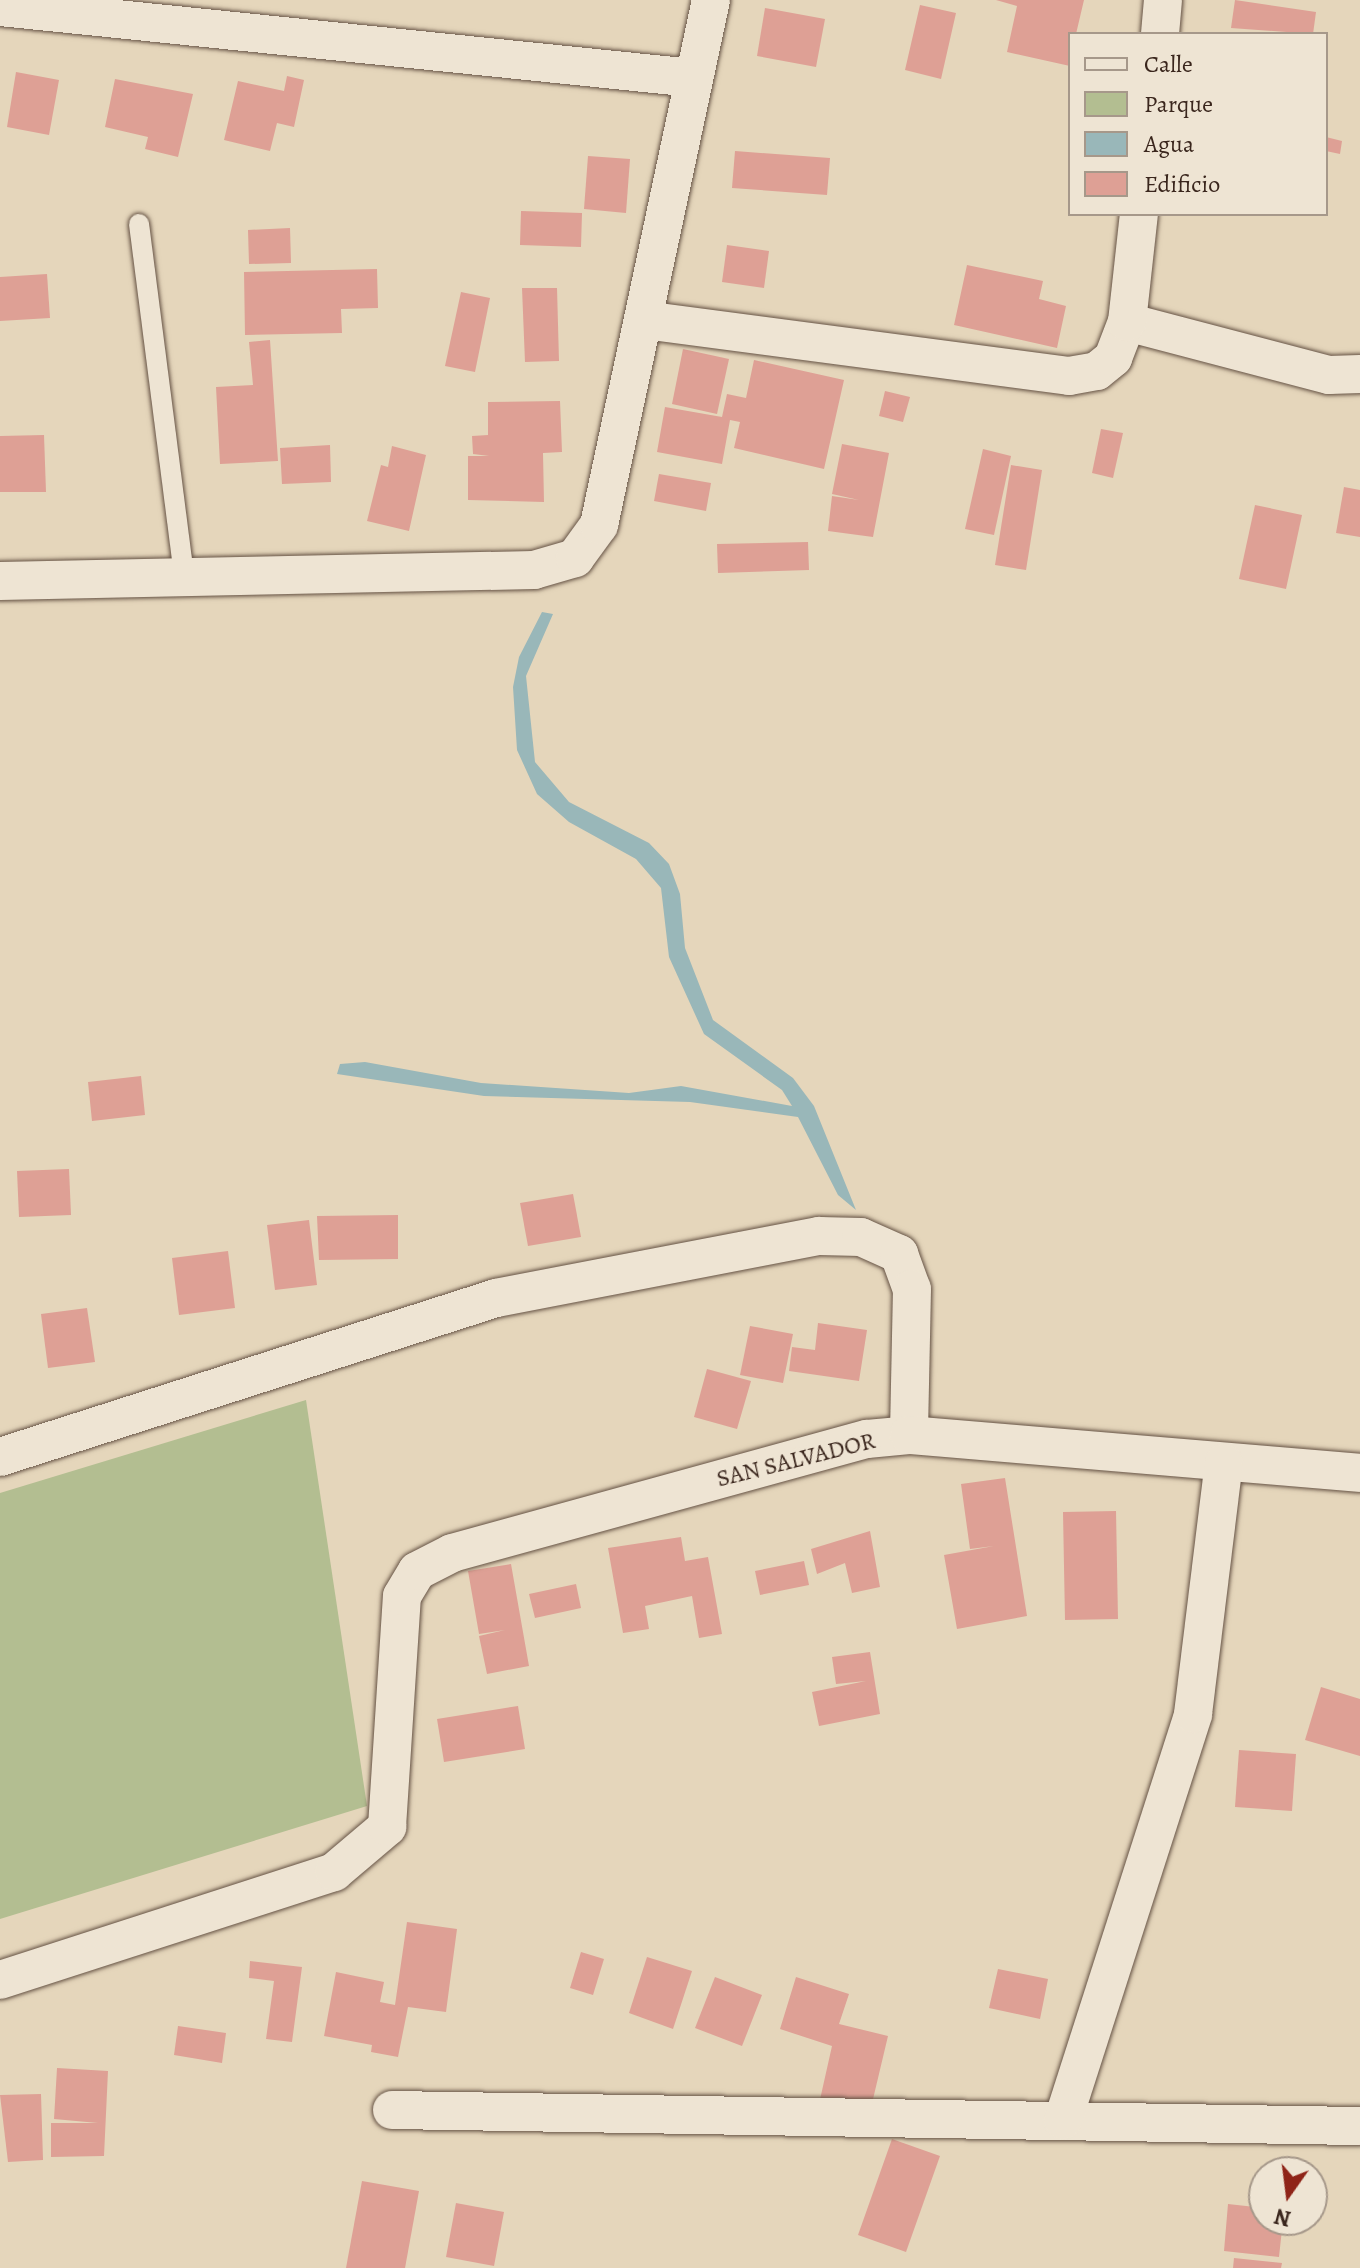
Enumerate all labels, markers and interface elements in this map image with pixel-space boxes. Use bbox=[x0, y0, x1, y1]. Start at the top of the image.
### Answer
legend bbox=[1068, 32, 1328, 216]
text: Calle bbox=[1144, 48, 1193, 80]
text: Parque bbox=[1144, 88, 1213, 120]
text: Agua bbox=[1144, 128, 1194, 160]
text: Edificio bbox=[1144, 168, 1220, 200]
street label: SAN SALVADOR bbox=[714, 1426, 878, 1494]
north arrow bbox=[1248, 2156, 1328, 2236]
text: N bbox=[1271, 2201, 1294, 2234]

